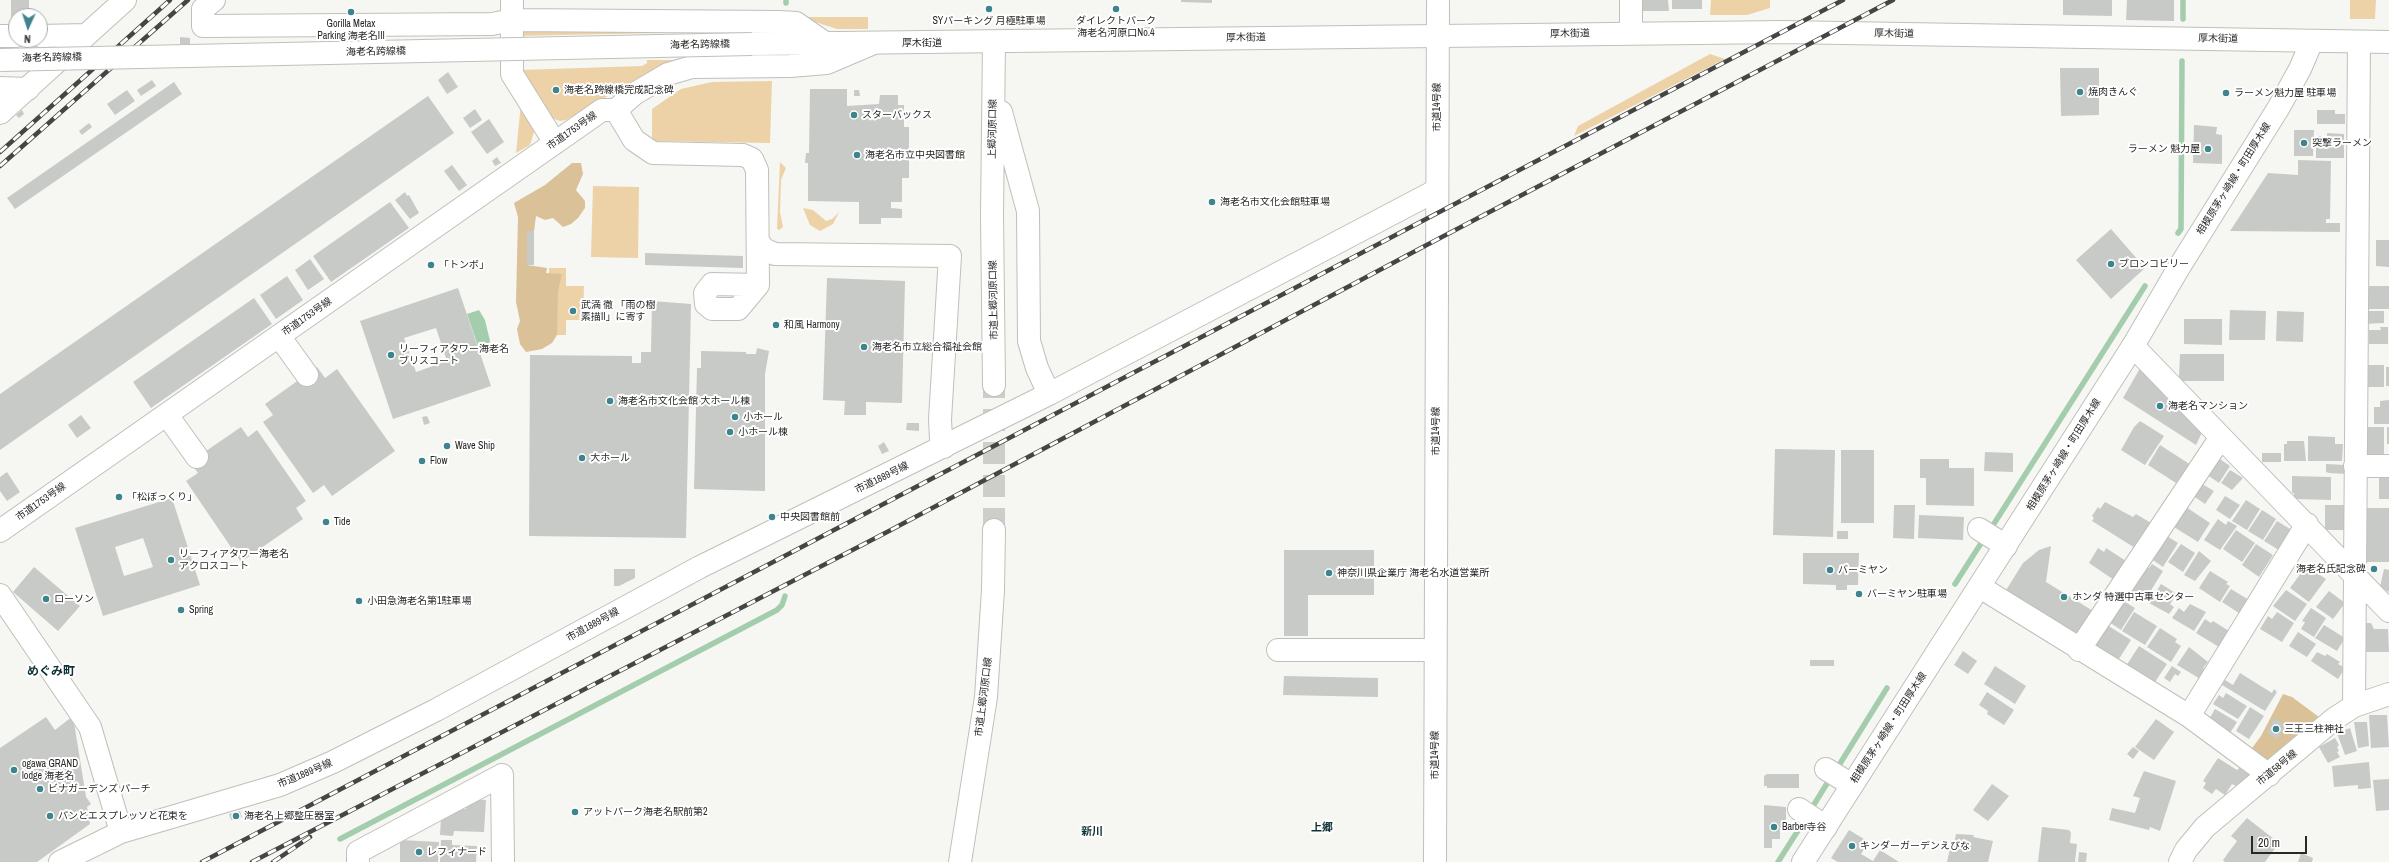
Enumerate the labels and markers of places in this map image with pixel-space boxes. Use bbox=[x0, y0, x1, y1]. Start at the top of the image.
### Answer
marker: SYパーキング 月極駐車場 bbox=[984, 4, 994, 14]
marker: ダイレクトパーク 海老名河原口No.4 bbox=[1111, 4, 1121, 14]
marker: Gorilla Metax Parking 海老名III bbox=[346, 7, 356, 17]
place label: SYパーキング 月極駐車場 bbox=[932, 15, 1046, 27]
place label: ダイレクトパーク 海老名河原口No.4 bbox=[1076, 15, 1156, 38]
place label: Gorilla Metax Parking 海老名III bbox=[317, 18, 385, 42]
place label: 海老名跨線橋完成記念碑 bbox=[564, 84, 674, 96]
marker: 海老名跨線橋完成記念碑 bbox=[551, 85, 561, 95]
place label: 焼肉きんぐ bbox=[2088, 86, 2138, 98]
marker: 焼肉きんぐ bbox=[2075, 87, 2085, 97]
place label: ラーメン魁力屋 駐車場 bbox=[2234, 87, 2336, 99]
marker: ラーメン魁力屋 駐車場 bbox=[2221, 88, 2231, 98]
place label: スターバックス bbox=[862, 109, 932, 121]
marker: スターバックス bbox=[849, 110, 859, 120]
place label: 突撃ラーメン bbox=[2312, 137, 2372, 149]
marker: 突撃ラーメン bbox=[2299, 138, 2309, 148]
place label: ラーメン 魁力屋 bbox=[2128, 143, 2200, 155]
marker: ラーメン 魁力屋 bbox=[2203, 144, 2213, 154]
place label: 海老名市立中央図書館 bbox=[865, 149, 965, 161]
marker: 海老名市立中央図書館 bbox=[852, 150, 862, 160]
place label: 海老名市文化会館駐車場 bbox=[1220, 196, 1330, 208]
marker: 海老名市文化会館駐車場 bbox=[1207, 197, 1217, 207]
place label: ブロンコビリー bbox=[2119, 258, 2189, 270]
place label: 「トンボ」 bbox=[439, 259, 489, 271]
marker: ブロンコビリー bbox=[2106, 259, 2116, 269]
marker: 「トンボ」 bbox=[426, 260, 436, 270]
place label: 武満 徹 「雨の樹 素描II」に寄す bbox=[581, 299, 656, 322]
marker: 武満 徹 「雨の樹 素描II」に寄す bbox=[568, 306, 578, 316]
place label: 和風 Harmony bbox=[784, 319, 840, 331]
marker: 和風 Harmony bbox=[771, 320, 781, 330]
place label: 海老名市立総合福祉会館 bbox=[872, 341, 982, 353]
marker: 海老名市立総合福祉会館 bbox=[859, 342, 869, 352]
place label: リーフィアタワー海老名 ブリスコート bbox=[399, 343, 509, 366]
marker: リーフィアタワー海老名 ブリスコート bbox=[386, 350, 396, 360]
place label: 海老名市文化会館 大ホール棟 bbox=[618, 395, 750, 407]
marker: 海老名市文化会館 大ホール棟 bbox=[605, 396, 615, 406]
place label: 海老名マンション bbox=[2168, 400, 2248, 412]
marker: 海老名マンション bbox=[2155, 401, 2165, 411]
place label: 小ホール bbox=[743, 411, 783, 423]
marker: 小ホール bbox=[730, 412, 740, 422]
place label: 小ホール棟 bbox=[738, 426, 788, 438]
marker: 小ホール棟 bbox=[725, 427, 735, 437]
place label: Wave Ship bbox=[455, 440, 495, 452]
marker: Wave Ship bbox=[442, 441, 452, 451]
place label: 大ホール bbox=[590, 452, 630, 464]
marker: 大ホール bbox=[577, 453, 587, 463]
place label: Flow bbox=[430, 455, 447, 467]
marker: Flow bbox=[417, 456, 427, 466]
place label: 「松ぼっくり」 bbox=[127, 491, 197, 503]
marker: 「松ぼっくり」 bbox=[114, 492, 124, 502]
place label: 中央図書館前 bbox=[780, 511, 840, 523]
marker: 中央図書館前 bbox=[767, 512, 777, 522]
place label: Tide bbox=[334, 516, 350, 528]
marker: Tide bbox=[321, 517, 331, 527]
place label: リーフィアタワー海老名 アクロスコート bbox=[179, 548, 289, 572]
marker: リーフィアタワー海老名 アクロスコート bbox=[166, 555, 176, 565]
place label: 海老名氏記念碑 bbox=[2296, 563, 2366, 575]
place label: バーミヤン bbox=[1838, 564, 1888, 576]
marker: 海老名氏記念碑 bbox=[2369, 564, 2379, 574]
marker: バーミヤン bbox=[1825, 565, 1835, 575]
place label: 神奈川県企業庁 海老名水道営業所 bbox=[1337, 567, 1489, 579]
marker: 神奈川県企業庁 海老名水道営業所 bbox=[1324, 568, 1334, 578]
place label: バーミヤン駐車場 bbox=[1867, 588, 1947, 600]
marker: バーミヤン駐車場 bbox=[1854, 589, 1864, 599]
place label: ホンダ 特選中古車センター bbox=[2072, 591, 2194, 603]
marker: ホンダ 特選中古車センター bbox=[2059, 592, 2069, 602]
place label: ローソン bbox=[54, 593, 94, 605]
marker: ローソン bbox=[41, 594, 51, 604]
place label: 小田急海老名第1駐車場 bbox=[367, 595, 472, 607]
marker: 小田急海老名第1駐車場 bbox=[354, 596, 364, 606]
place label: Spring bbox=[189, 604, 213, 616]
marker: Spring bbox=[176, 605, 186, 615]
place label: 三王三柱神社 bbox=[2284, 723, 2344, 735]
marker: 三王三柱神社 bbox=[2271, 724, 2281, 734]
place label: ogawa GRAND lodge 海老名 bbox=[22, 758, 78, 782]
marker: ogawa GRAND lodge 海老名 bbox=[9, 765, 19, 775]
place label: ビナガーデンズ パーチ bbox=[48, 783, 150, 795]
marker: ビナガーデンズ パーチ bbox=[35, 784, 45, 794]
place label: アットパーク海老名駅前第2 bbox=[583, 806, 708, 818]
marker: アットパーク海老名駅前第2 bbox=[570, 807, 580, 817]
place label: パンとエスプレッソと花束を bbox=[58, 810, 188, 822]
place label: 海老名上郷整圧器室 bbox=[244, 810, 334, 822]
marker: パンとエスプレッソと花束を bbox=[45, 811, 55, 821]
marker: 海老名上郷整圧器室 bbox=[231, 811, 241, 821]
place label: Barber寺谷 bbox=[1782, 821, 1827, 833]
marker: Barber寺谷 bbox=[1769, 822, 1779, 832]
place label: キンダーガーデンえびな bbox=[1860, 840, 1970, 852]
marker: キンダーガーデンえびな bbox=[1847, 841, 1857, 851]
place label: レフィナード bbox=[427, 846, 487, 858]
marker: レフィナード bbox=[414, 847, 424, 857]

